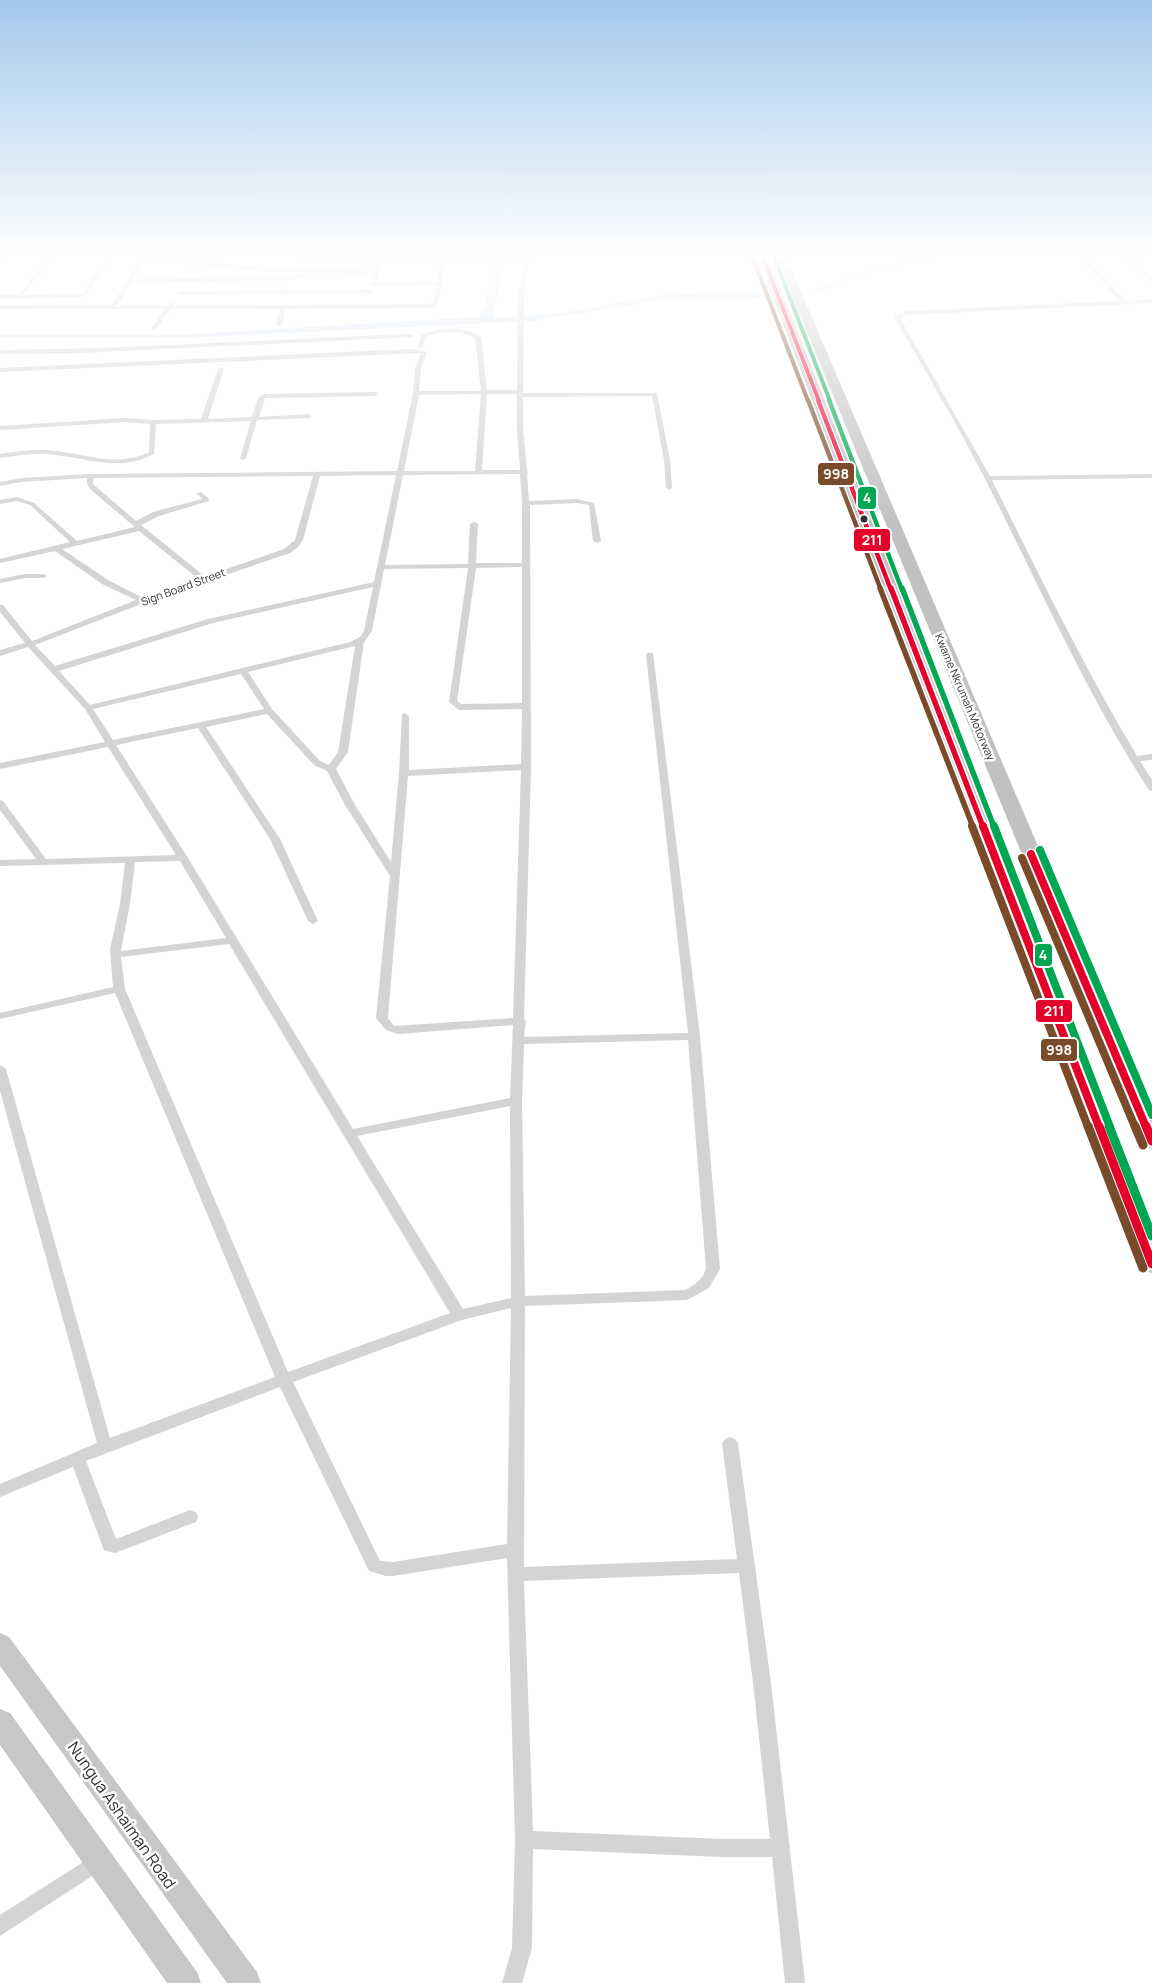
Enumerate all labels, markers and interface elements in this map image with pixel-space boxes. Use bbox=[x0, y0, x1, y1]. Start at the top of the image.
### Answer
line badge: 998 bbox=[817, 462, 855, 486]
text: 998 bbox=[823, 464, 849, 483]
line badge: 4 bbox=[857, 486, 877, 510]
text: 4 bbox=[863, 488, 871, 507]
unlabelled marker bbox=[859, 514, 869, 524]
line badge: 211 bbox=[853, 528, 891, 552]
text: 211 bbox=[862, 530, 882, 549]
street label: Sign Board Street bbox=[139, 564, 227, 609]
street label: Kwame Nkrumah Motorway bbox=[932, 631, 999, 763]
line badge: 4 bbox=[1034, 943, 1053, 967]
text: 4 bbox=[1039, 945, 1047, 964]
line badge: 211 bbox=[1035, 999, 1073, 1023]
text: 211 bbox=[1044, 1001, 1064, 1020]
line badge: 998 bbox=[1040, 1038, 1078, 1062]
text: 998 bbox=[1046, 1040, 1072, 1059]
street label: Nungua Ashaiman Road bbox=[63, 1737, 181, 1893]

